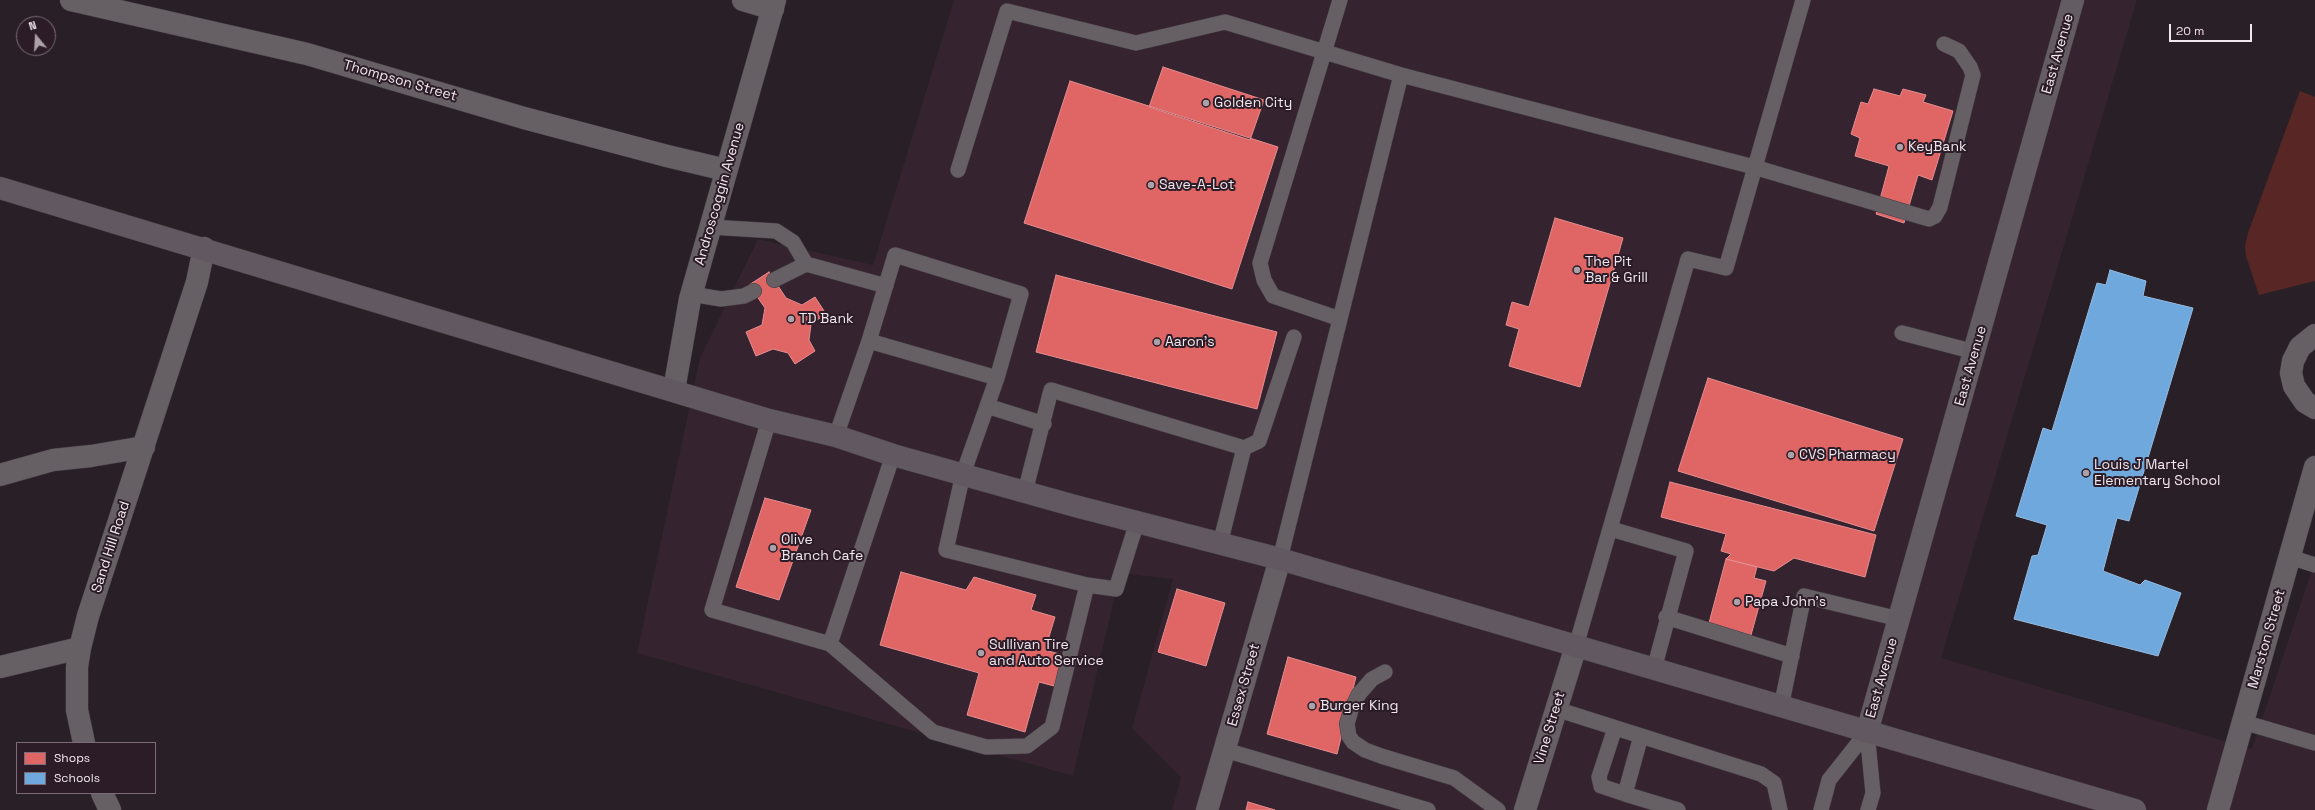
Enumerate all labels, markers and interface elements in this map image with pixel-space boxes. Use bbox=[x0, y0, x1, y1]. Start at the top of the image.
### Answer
street label: East Avenue bbox=[2039, 12, 2077, 96]
north arrow bbox=[16, 16, 56, 56]
scale bar bbox=[2171, 16, 2254, 42]
text: N bbox=[27, 18, 38, 33]
text: 20 m bbox=[2176, 23, 2204, 39]
street label: Thompson Street bbox=[341, 57, 459, 105]
place label: Golden City bbox=[1214, 95, 1292, 111]
marker: Golden City bbox=[1201, 98, 1211, 108]
street label: Androscoggin Avenue bbox=[692, 121, 748, 267]
place label: KeyBank bbox=[1908, 139, 1967, 155]
marker: KeyBank bbox=[1895, 142, 1905, 152]
place label: Save-A-Lot bbox=[1159, 177, 1234, 193]
marker: Save-A-Lot bbox=[1146, 180, 1156, 190]
place label: The Pit Bar & Grill bbox=[1585, 254, 1648, 286]
marker: The Pit Bar & Grill bbox=[1572, 265, 1582, 275]
place label: TD Bank bbox=[799, 311, 854, 327]
marker: TD Bank bbox=[786, 314, 796, 324]
street label: East Avenue bbox=[1952, 324, 1990, 408]
place label: Aaron's bbox=[1165, 334, 1215, 350]
marker: Aaron's bbox=[1152, 337, 1162, 347]
place label: CVS Pharmacy bbox=[1799, 447, 1896, 463]
marker: CVS Pharmacy bbox=[1786, 450, 1796, 460]
place label: Louis J Martel Elementary School bbox=[2094, 457, 2220, 490]
marker: Louis J Martel Elementary School bbox=[2081, 468, 2091, 478]
street label: Sand Hill Road bbox=[88, 499, 134, 595]
place label: Olive Branch Cafe bbox=[781, 532, 863, 564]
marker: Olive Branch Cafe bbox=[768, 543, 778, 553]
street label: Marston Street bbox=[2245, 588, 2289, 690]
place label: Papa John's bbox=[1745, 594, 1826, 610]
marker: Papa John's bbox=[1732, 597, 1742, 607]
street label: East Avenue bbox=[1863, 636, 1901, 720]
place label: Sullivan Tire and Auto Service bbox=[989, 637, 1104, 670]
street label: Essex Street bbox=[1224, 642, 1264, 728]
marker: Sullivan Tire and Auto Service bbox=[976, 648, 986, 658]
street label: Vine Street bbox=[1531, 690, 1569, 766]
place label: Burger King bbox=[1320, 698, 1399, 714]
marker: Burger King bbox=[1307, 701, 1317, 711]
legend bbox=[16, 742, 156, 794]
text: Shops bbox=[54, 750, 90, 766]
text: Schools bbox=[54, 770, 100, 786]

